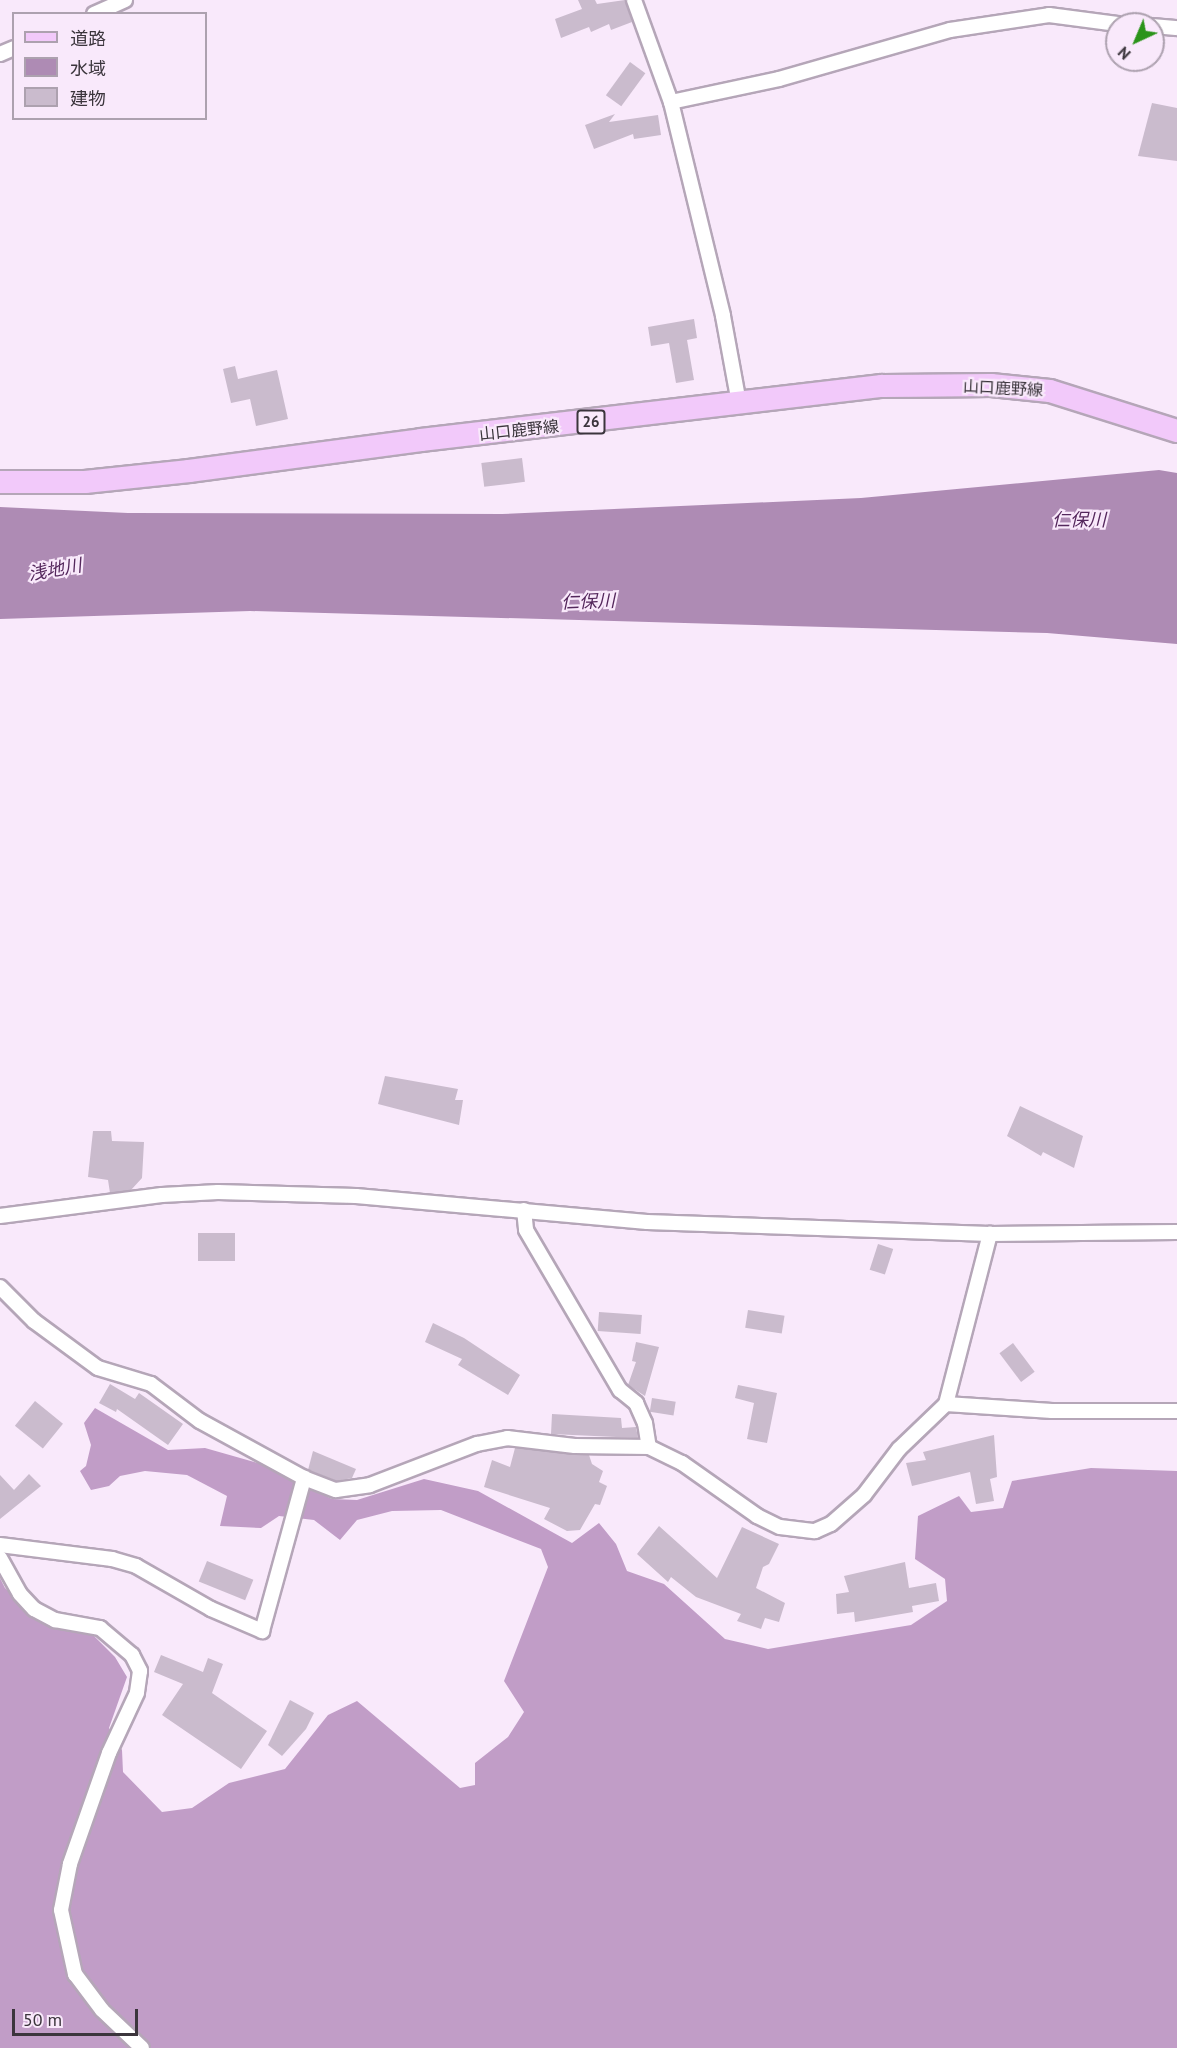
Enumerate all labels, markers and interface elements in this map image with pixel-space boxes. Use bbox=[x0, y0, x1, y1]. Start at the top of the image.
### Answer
legend bbox=[12, 12, 207, 120]
north arrow bbox=[1105, 12, 1165, 72]
text: 道路 bbox=[70, 27, 106, 50]
text: N bbox=[1113, 43, 1135, 64]
text: 水域 bbox=[70, 57, 106, 80]
text: 建物 bbox=[70, 87, 106, 110]
street label: 山口鹿野線 bbox=[963, 376, 1043, 400]
road number: 26 bbox=[576, 410, 606, 434]
street label: 山口鹿野線 bbox=[478, 416, 560, 444]
water label: 仁保川 bbox=[1052, 509, 1106, 531]
water label: 浅地川 bbox=[27, 555, 83, 585]
water label: 仁保川 bbox=[561, 590, 615, 614]
scale bar bbox=[15, 1997, 141, 2035]
text: 50 m bbox=[23, 2008, 62, 2031]

